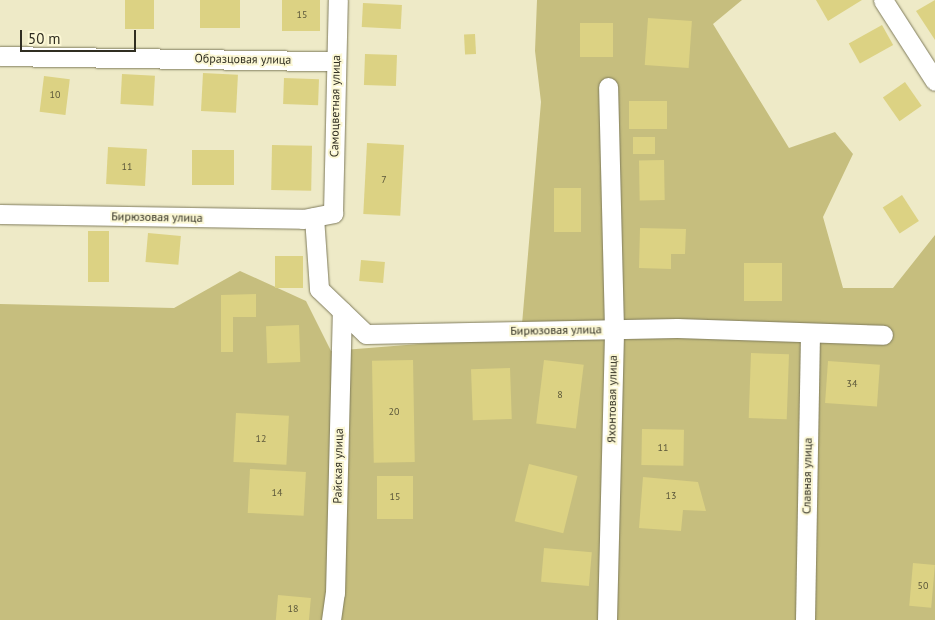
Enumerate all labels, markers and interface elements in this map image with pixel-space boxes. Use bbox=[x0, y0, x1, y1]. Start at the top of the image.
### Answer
house number: 15 bbox=[297, 9, 307, 21]
scale bar bbox=[22, 20, 139, 52]
text: 50 m bbox=[28, 29, 61, 48]
street label: Образцовая улица bbox=[194, 51, 292, 67]
street label: Самоцветная улица bbox=[327, 55, 343, 157]
house number: 10 bbox=[50, 89, 60, 101]
house number: 11 bbox=[122, 161, 132, 173]
house number: 7 bbox=[381, 174, 387, 186]
street label: Бирюзовая улица bbox=[111, 209, 203, 225]
street label: Бирюзовая улица bbox=[510, 322, 602, 338]
street label: Яхонтовая улица bbox=[604, 355, 620, 443]
house number: 34 bbox=[847, 378, 857, 390]
house number: 8 bbox=[557, 389, 563, 401]
house number: 20 bbox=[389, 406, 399, 418]
street label: Райская улица bbox=[330, 428, 346, 504]
house number: 12 bbox=[256, 433, 266, 445]
street label: Славная улица bbox=[799, 438, 815, 514]
house number: 11 bbox=[658, 442, 668, 454]
house number: 14 bbox=[272, 487, 282, 499]
house number: 13 bbox=[666, 490, 676, 502]
house number: 15 bbox=[390, 491, 400, 503]
house number: 50 bbox=[918, 580, 928, 592]
house number: 18 bbox=[288, 603, 298, 615]

